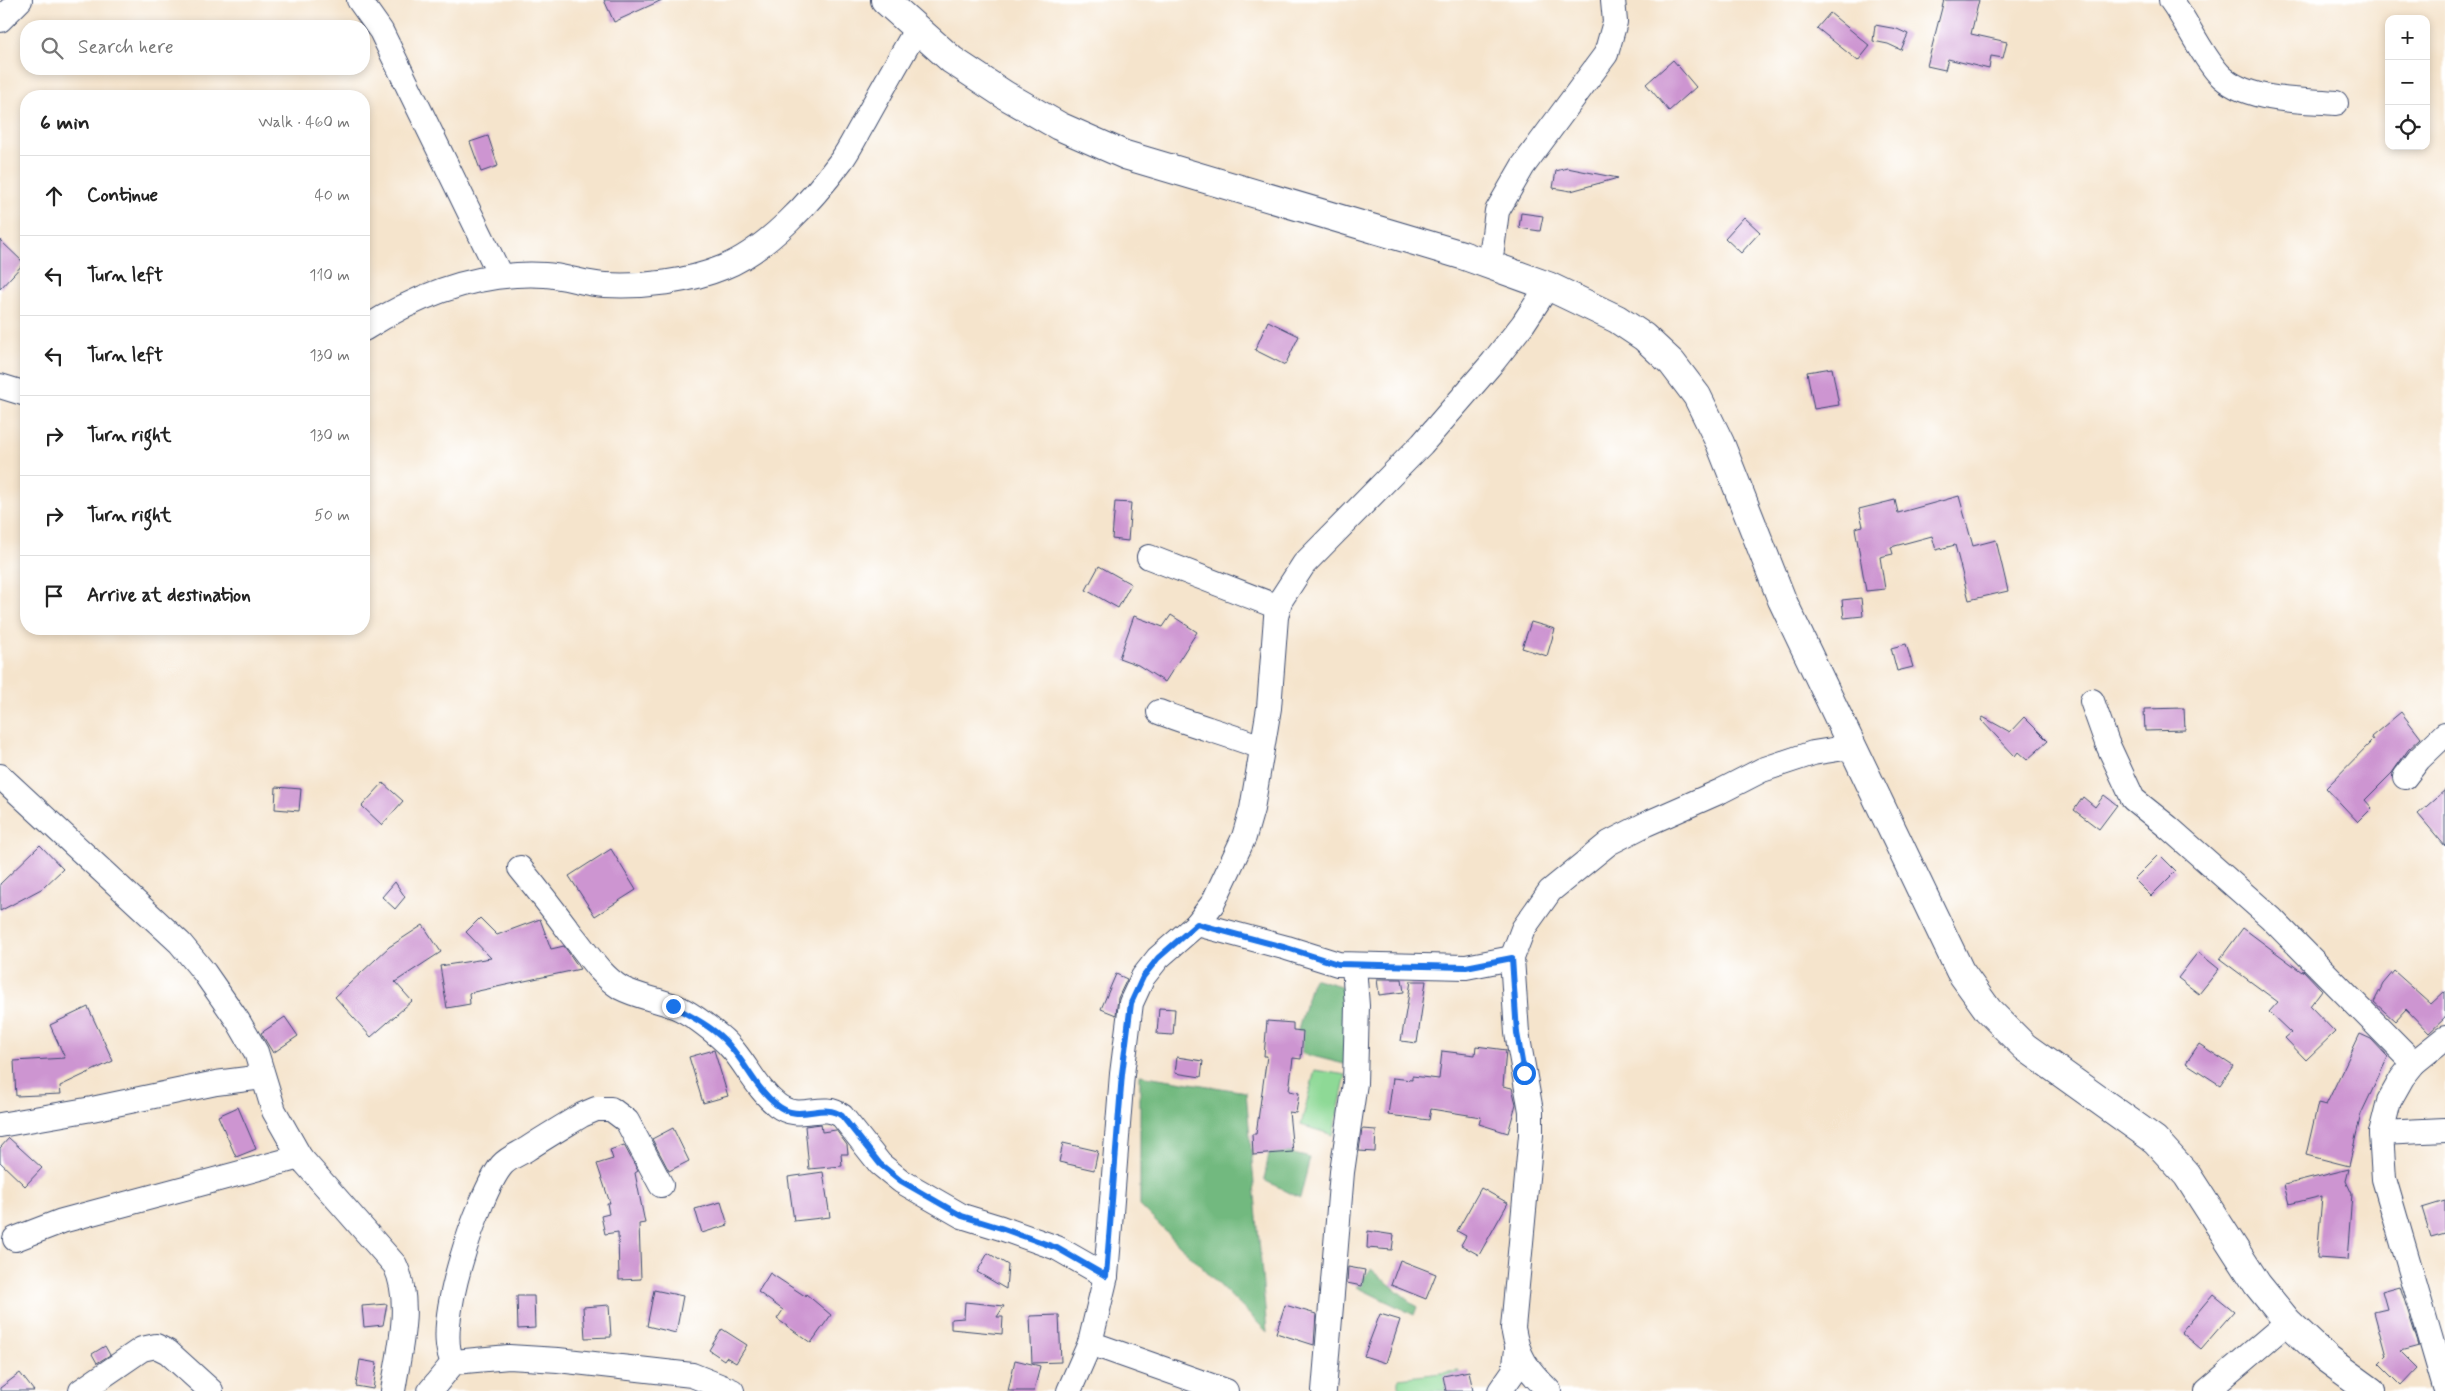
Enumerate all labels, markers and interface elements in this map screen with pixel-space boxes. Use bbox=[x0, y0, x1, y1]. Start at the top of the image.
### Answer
map controls bbox=[2385, 15, 2430, 150]
button: + bbox=[2385, 15, 2430, 60]
search box bbox=[20, 20, 370, 75]
icon: search bbox=[38, 34, 66, 62]
text: Search here bbox=[78, 35, 174, 60]
button: − bbox=[2385, 60, 2430, 105]
button: locate bbox=[2385, 105, 2430, 150]
text: 6 min bbox=[40, 109, 90, 137]
text: Walk · 460 m bbox=[258, 112, 350, 133]
icon: ahead bbox=[40, 182, 68, 210]
text: Continue bbox=[87, 183, 158, 208]
text: 40 m bbox=[314, 185, 350, 206]
icon: left bbox=[40, 262, 68, 290]
text: Turn left bbox=[87, 263, 163, 288]
text: 110 m bbox=[309, 265, 350, 286]
icon: left bbox=[40, 342, 68, 370]
text: Turn left bbox=[87, 343, 163, 368]
text: 130 m bbox=[309, 345, 350, 366]
icon: right bbox=[40, 422, 68, 450]
text: Turn right bbox=[87, 423, 171, 448]
text: 130 m bbox=[309, 425, 350, 446]
icon: right bbox=[40, 502, 68, 530]
text: Turn right bbox=[87, 503, 171, 528]
text: 50 m bbox=[314, 505, 350, 526]
icon: arrive bbox=[40, 582, 68, 610]
text: Arrive at destination bbox=[87, 583, 251, 608]
route end bbox=[662, 995, 685, 1018]
route start bbox=[1513, 1062, 1536, 1085]

